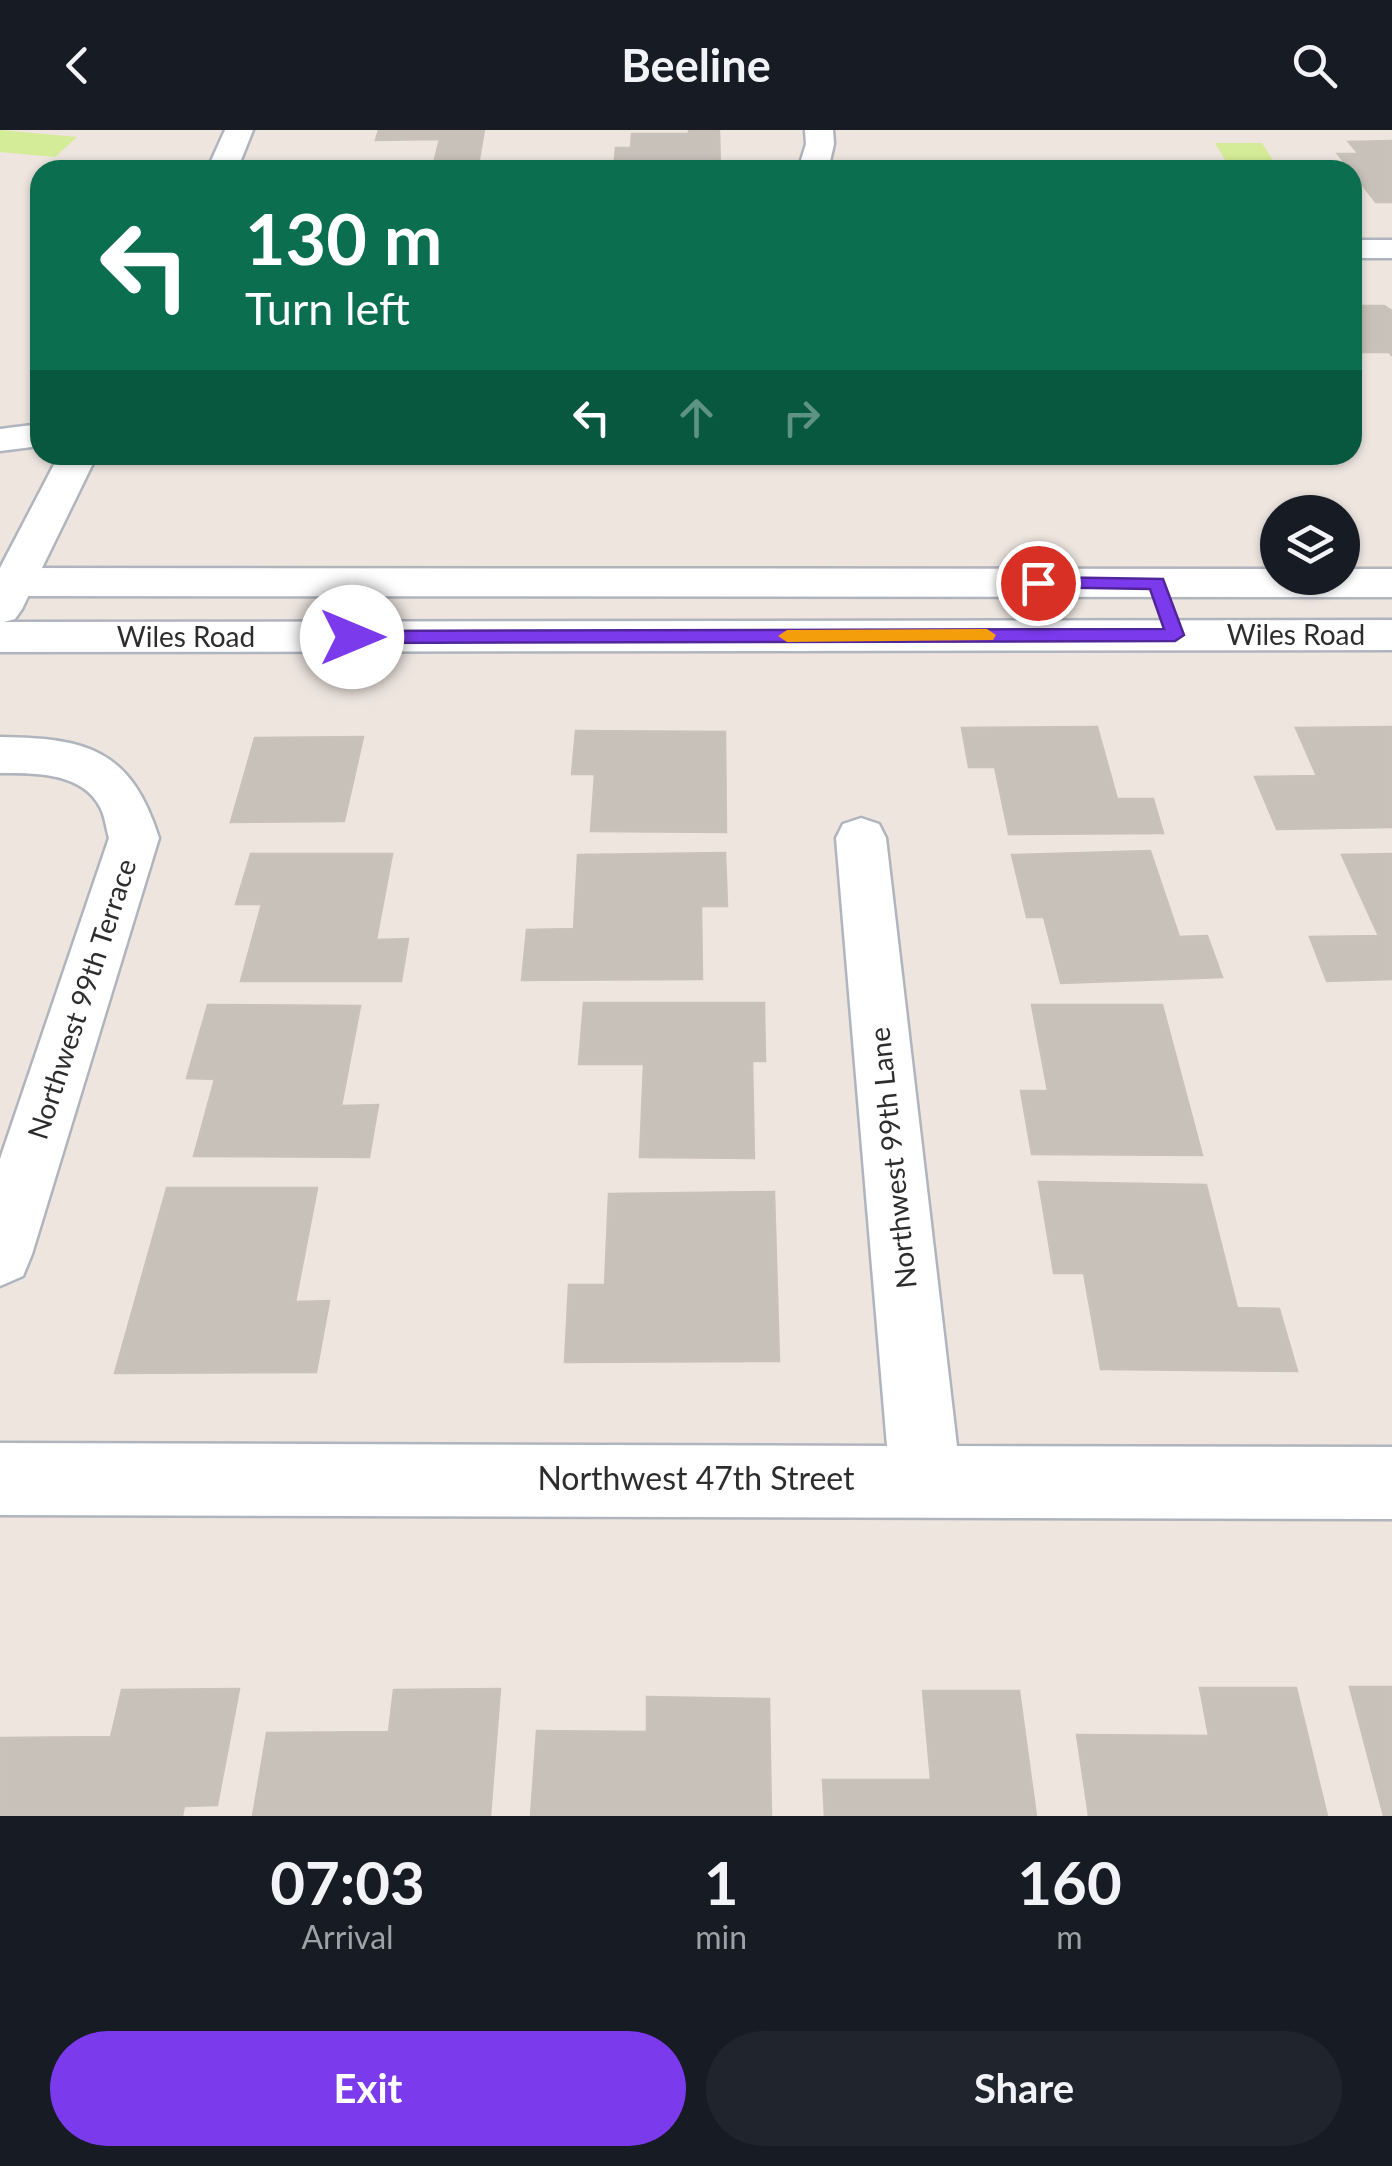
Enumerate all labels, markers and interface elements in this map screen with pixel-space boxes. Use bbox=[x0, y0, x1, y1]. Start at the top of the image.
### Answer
icon: back bbox=[50, 38, 105, 93]
text: Beeline bbox=[621, 38, 771, 92]
icon: search bbox=[1287, 38, 1342, 93]
text: 130 m bbox=[245, 196, 442, 280]
icon: left bbox=[80, 200, 210, 330]
text: Turn left bbox=[245, 281, 410, 335]
icon: left bbox=[564, 390, 619, 445]
icon: ahead bbox=[669, 390, 724, 445]
icon: right bbox=[774, 390, 829, 445]
map controls bbox=[1260, 495, 1360, 595]
button: layers bbox=[1260, 495, 1360, 595]
pin bbox=[996, 541, 1081, 626]
icon: arrive bbox=[1011, 556, 1066, 611]
position arrow bbox=[300, 585, 404, 689]
street label: Wiles Road bbox=[1227, 617, 1365, 651]
street label: Wiles Road bbox=[117, 619, 255, 653]
street label: Northwest 99th Terrace bbox=[20, 854, 142, 1143]
street label: Northwest 99th Lane bbox=[861, 1026, 923, 1290]
street label: Northwest 47th Street bbox=[537, 1458, 855, 1497]
text: 07:03 bbox=[270, 1846, 425, 1918]
text: 1 bbox=[704, 1846, 739, 1918]
text: 160 bbox=[1017, 1846, 1122, 1918]
text: Arrival bbox=[301, 1917, 394, 1956]
text: min bbox=[695, 1917, 747, 1956]
text: m bbox=[1056, 1917, 1083, 1956]
button: Exit bbox=[50, 2031, 686, 2146]
button: Share bbox=[706, 2031, 1342, 2146]

